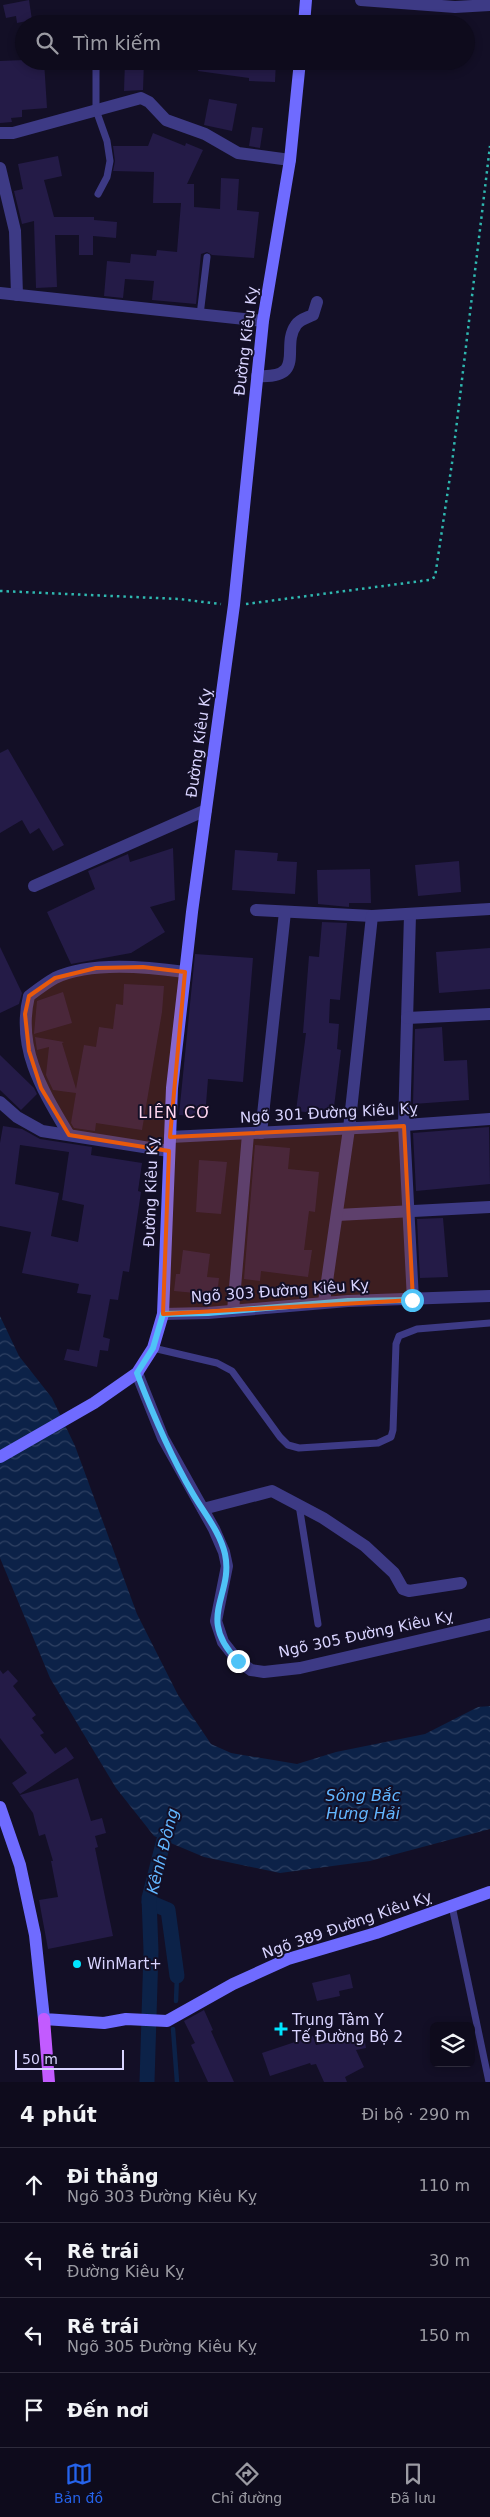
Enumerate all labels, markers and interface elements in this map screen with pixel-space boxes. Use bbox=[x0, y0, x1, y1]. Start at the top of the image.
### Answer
search box bbox=[15, 15, 475, 70]
icon: search bbox=[33, 29, 61, 57]
text: Tìm kiếm bbox=[73, 32, 161, 54]
street label: Đường Kiêu Kỵ bbox=[230, 285, 262, 397]
street label: Đường Kiêu Kỵ bbox=[182, 687, 216, 799]
street label: Ngõ 301 Đường Kiêu Kỵ bbox=[239, 1099, 419, 1127]
district label: LIÊN CƠ bbox=[138, 1103, 212, 1122]
street label: Đường Kiêu Kỵ bbox=[140, 1136, 162, 1247]
street label: Ngõ 303 Đường Kiêu Kỵ bbox=[190, 1276, 370, 1306]
route start bbox=[401, 1289, 424, 1312]
street label: Ngõ 305 Đường Kiêu Kỵ bbox=[277, 1607, 455, 1661]
route end bbox=[227, 1650, 250, 1673]
water label: Sông Bắc Hưng Hải bbox=[326, 1786, 401, 1823]
water label: Kênh Đông bbox=[143, 1806, 182, 1896]
street label: Ngõ 389 Đường Kiêu Kỵ bbox=[260, 1887, 434, 1963]
place label: WinMart+ bbox=[87, 1955, 162, 1973]
marker: WinMart+ bbox=[71, 1958, 83, 1970]
place label: Trung Tâm Y Tế Đường Bộ 2 bbox=[291, 2011, 403, 2046]
marker: Trung Tâm Y Tế Đường Bộ 2 bbox=[274, 2022, 288, 2036]
map controls bbox=[430, 2022, 475, 2067]
button: layers bbox=[430, 2022, 475, 2067]
scale bar bbox=[15, 2047, 124, 2070]
text: 50 m bbox=[22, 2051, 58, 2067]
text: 4 phút bbox=[20, 2103, 97, 2127]
text: Đi bộ · 290 m bbox=[362, 2105, 470, 2124]
text: Đi thẳng bbox=[67, 2165, 159, 2187]
icon: ahead bbox=[20, 2171, 48, 2199]
text: 110 m bbox=[419, 2176, 470, 2195]
text: Ngõ 303 Đường Kiêu Kỵ bbox=[67, 2187, 257, 2206]
text: Rẽ trái bbox=[67, 2240, 139, 2262]
icon: left bbox=[20, 2246, 48, 2274]
text: 30 m bbox=[429, 2251, 470, 2270]
text: Đường Kiêu Kỵ bbox=[67, 2262, 185, 2281]
text: Rẽ trái bbox=[67, 2315, 139, 2337]
icon: left bbox=[20, 2321, 48, 2349]
text: 150 m bbox=[419, 2326, 470, 2345]
text: Ngõ 305 Đường Kiêu Kỵ bbox=[67, 2337, 257, 2356]
icon: arrive bbox=[20, 2396, 48, 2424]
text: Đến nơi bbox=[67, 2399, 149, 2421]
tab: Bản đồ bbox=[54, 2460, 103, 2506]
tab: Chỉ đường bbox=[211, 2460, 282, 2506]
tab: Đã lưu bbox=[390, 2460, 436, 2506]

